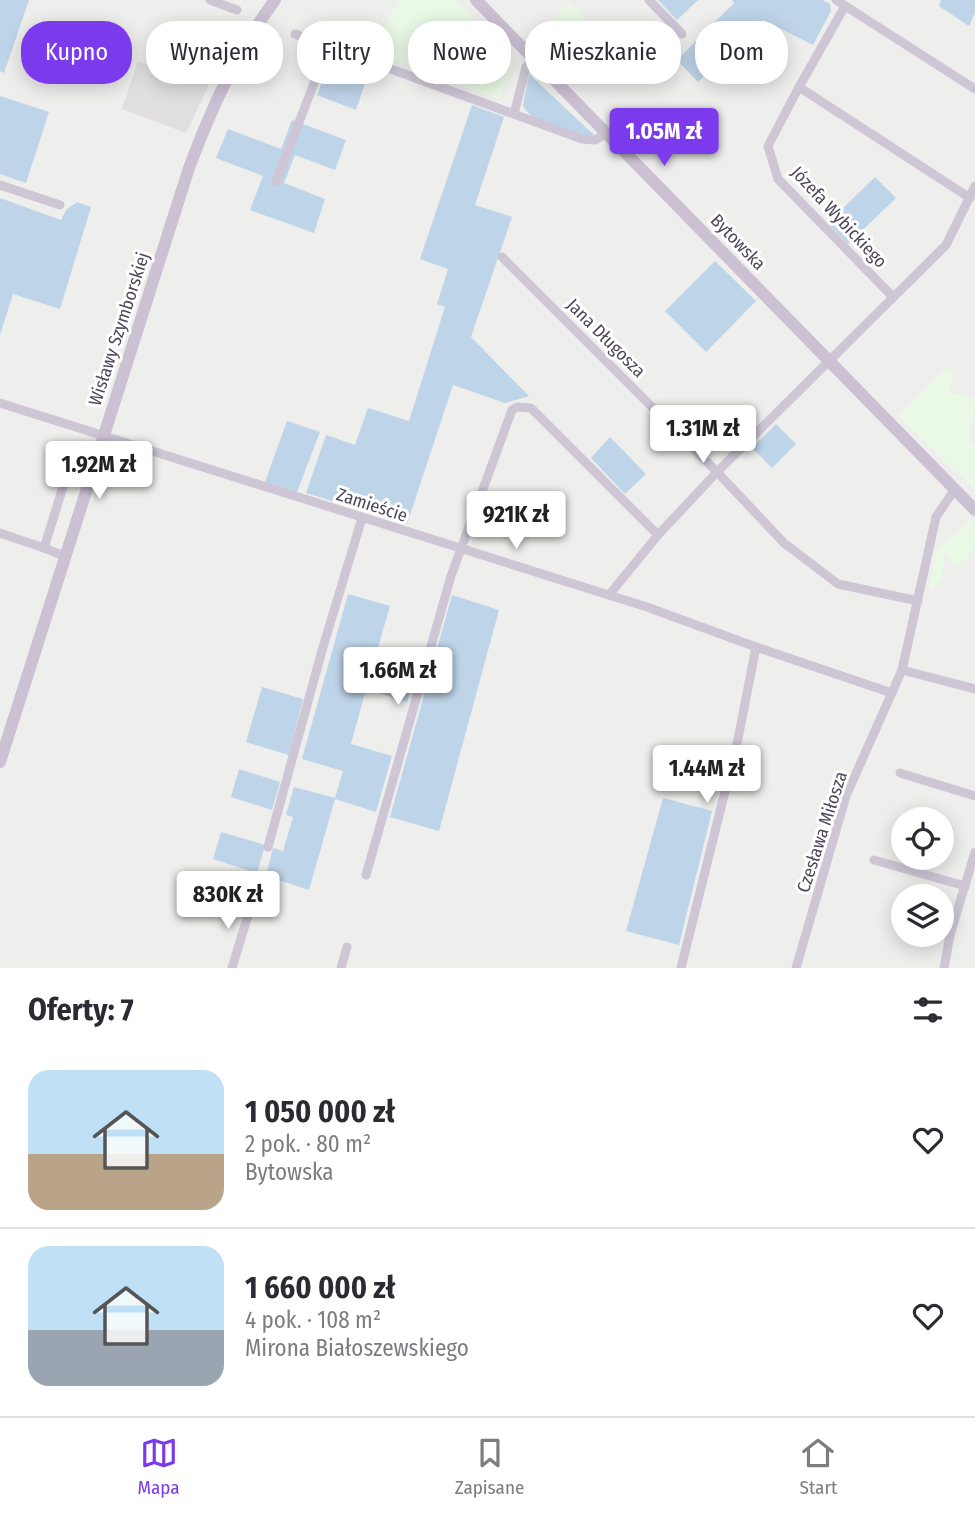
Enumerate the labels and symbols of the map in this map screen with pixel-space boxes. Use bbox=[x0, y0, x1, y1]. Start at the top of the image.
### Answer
pin: 1.05M zł bbox=[592, 108, 736, 168]
street label: Józefa Wybickiego bbox=[786, 162, 892, 272]
street label: Bytowska bbox=[706, 209, 770, 275]
street label: Wisławy Szymborskiej bbox=[84, 249, 154, 409]
street label: Jana Długosza bbox=[562, 294, 650, 382]
pin: 1.31M zł bbox=[631, 406, 775, 465]
pin: 1.92M zł bbox=[27, 442, 171, 501]
street label: Zamieście bbox=[334, 483, 410, 527]
pin: 921K zł bbox=[451, 491, 581, 551]
pin: 1.66M zł bbox=[326, 648, 470, 707]
pin: 1.44M zł bbox=[635, 746, 779, 805]
street label: Czesława Miłosza bbox=[792, 768, 852, 895]
pin: 830K zł bbox=[163, 872, 293, 931]

